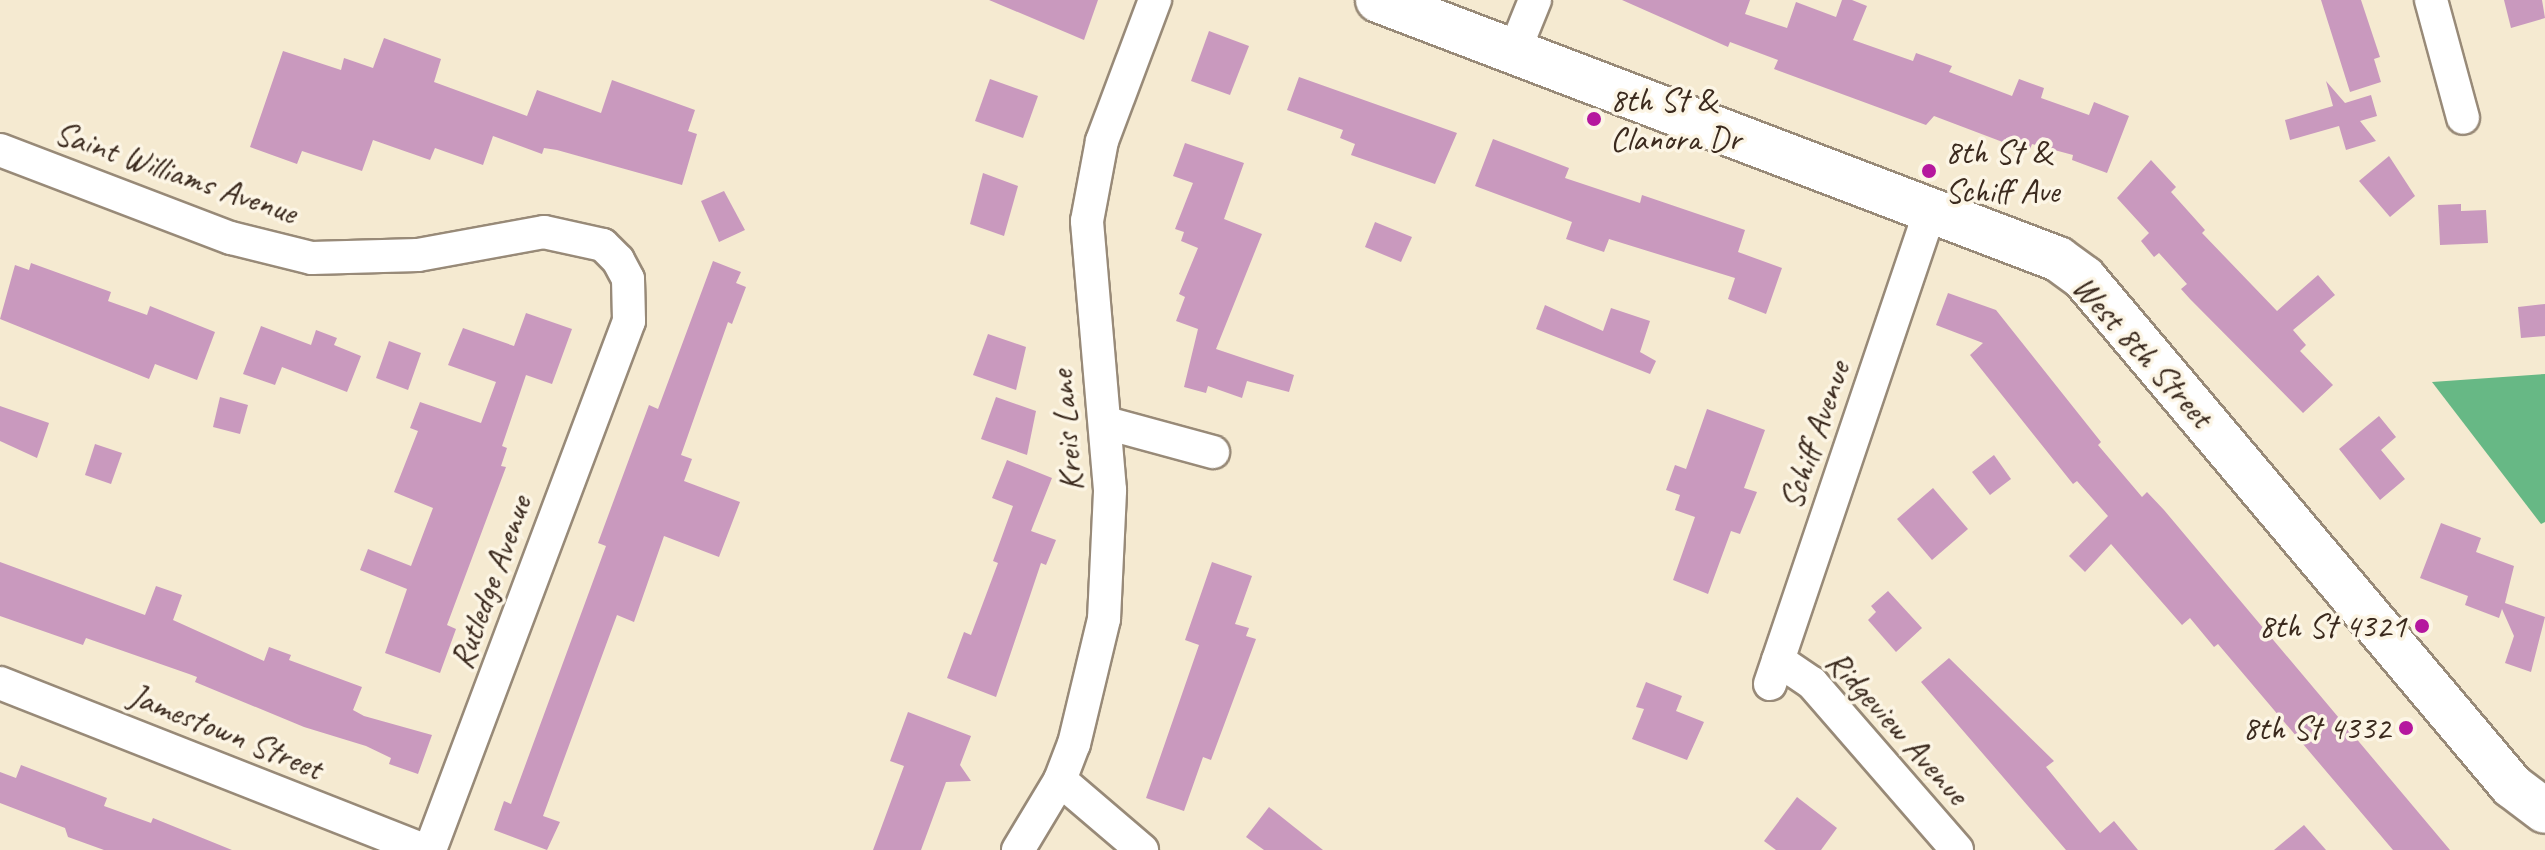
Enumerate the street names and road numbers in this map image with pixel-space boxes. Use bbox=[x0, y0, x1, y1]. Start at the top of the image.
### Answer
street label: Saint Williams Avenue bbox=[50, 112, 302, 232]
street label: West 8th Street bbox=[2064, 266, 2222, 436]
street label: Schiff Avenue bbox=[1770, 356, 1858, 514]
street label: Kreis Lane bbox=[1040, 368, 1092, 494]
street label: Rutledge Avenue bbox=[440, 490, 540, 674]
street label: Ridgeview Avenue bbox=[1818, 641, 1978, 813]
street label: Jamestown Street bbox=[123, 674, 329, 788]

